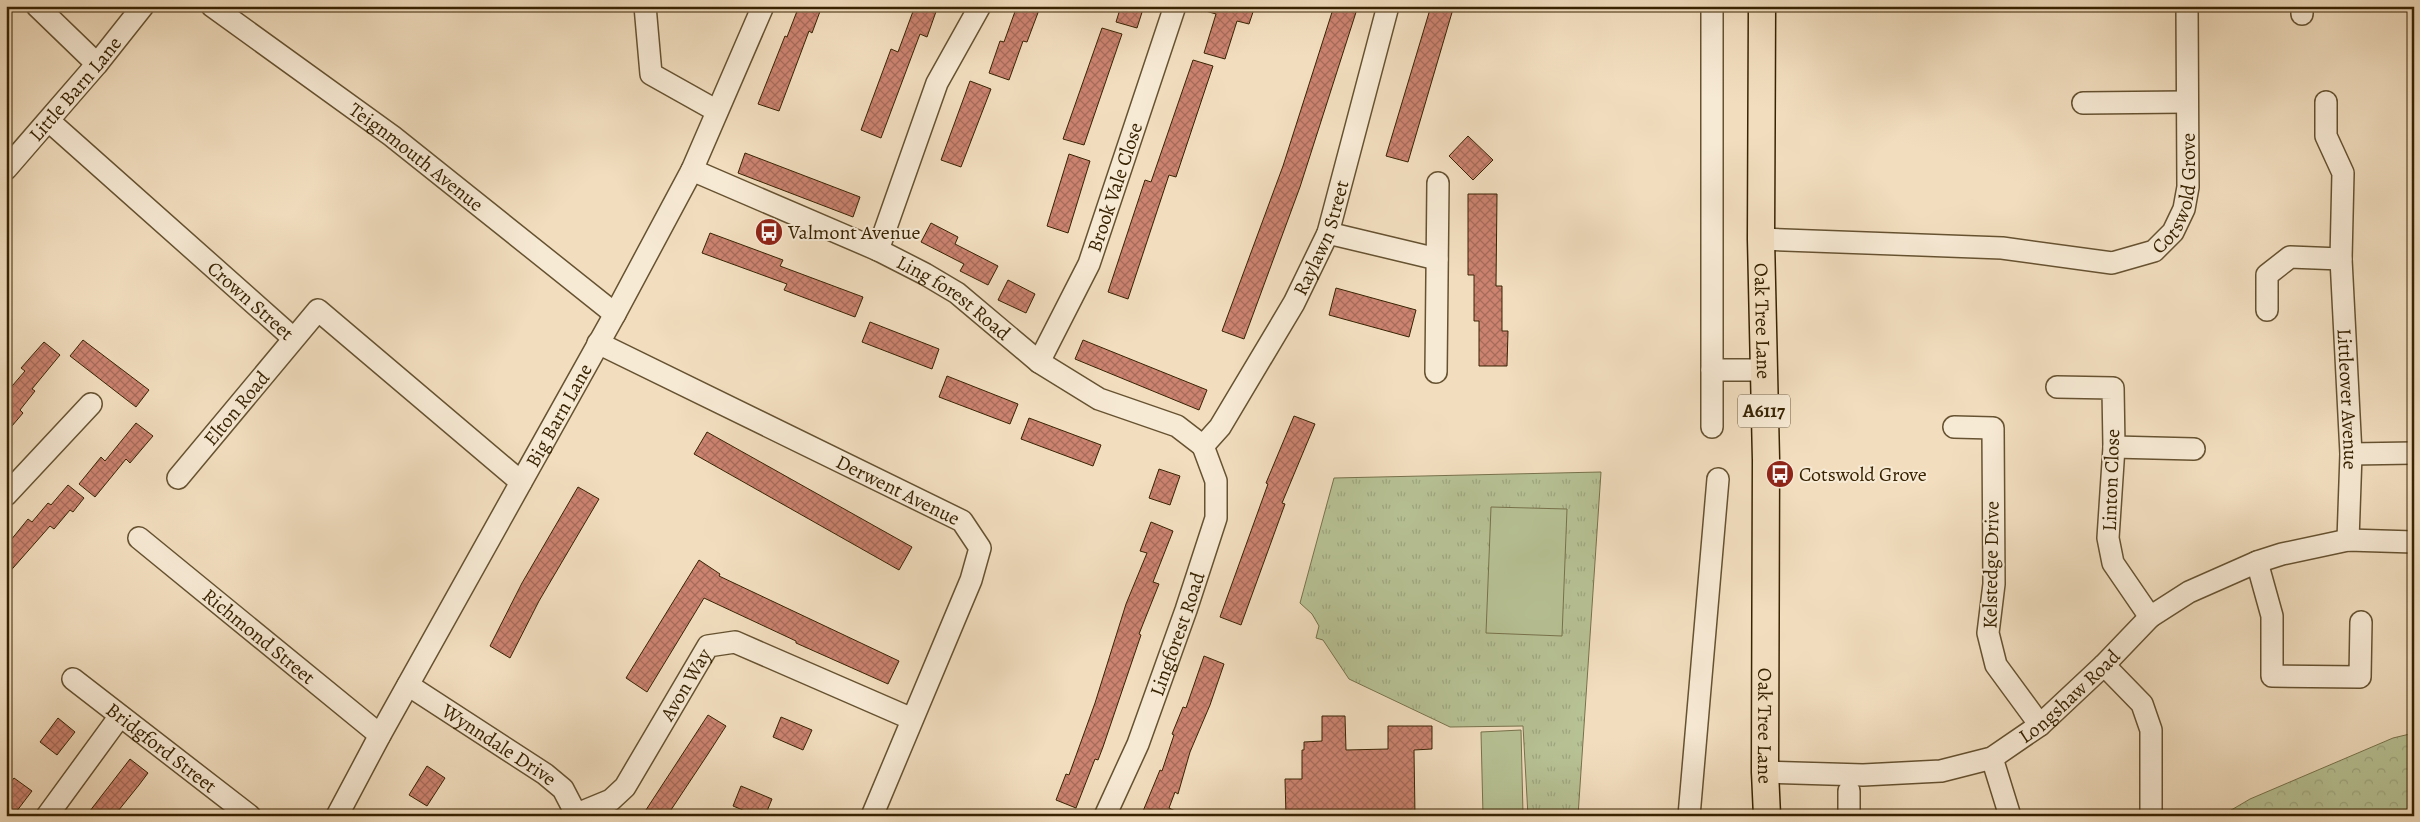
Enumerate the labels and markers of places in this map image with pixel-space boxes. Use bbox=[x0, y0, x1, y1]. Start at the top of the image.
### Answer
bus stop icon: Valmont Avenue bbox=[754, 217, 784, 247]
place label: Valmont Avenue bbox=[787, 219, 921, 246]
bus stop icon: Cotswold Grove bbox=[1765, 459, 1795, 489]
place label: Cotswold Grove bbox=[1799, 461, 1927, 488]

